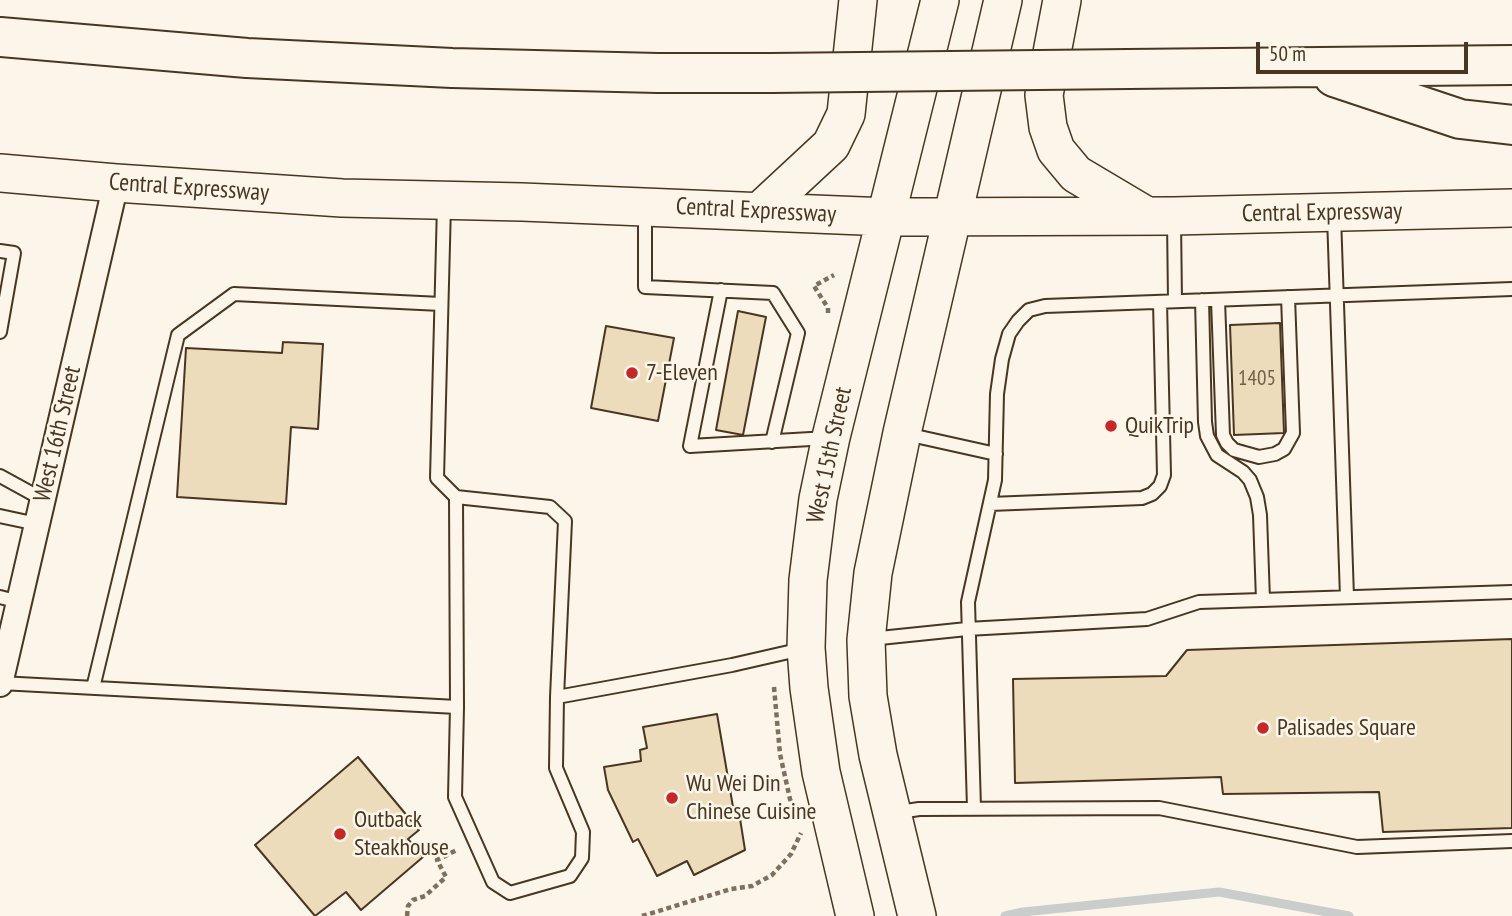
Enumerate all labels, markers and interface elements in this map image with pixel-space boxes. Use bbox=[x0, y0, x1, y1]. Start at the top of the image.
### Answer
scale bar bbox=[1260, 28, 1472, 72]
text: 50 m bbox=[1269, 40, 1306, 67]
street label: Central Expressway bbox=[108, 168, 270, 208]
street label: Central Expressway bbox=[675, 192, 837, 230]
street label: Central Expressway bbox=[1242, 197, 1402, 229]
place label: 7-Eleven bbox=[646, 359, 718, 387]
street label: West 16th Street bbox=[28, 363, 88, 505]
marker: 7-Eleven bbox=[624, 365, 640, 381]
house number: 1405 bbox=[1238, 366, 1276, 392]
street label: West 15th Street bbox=[802, 384, 858, 526]
place label: QuikTrip bbox=[1125, 412, 1194, 440]
marker: QuikTrip bbox=[1103, 418, 1119, 434]
place label: Palisades Square bbox=[1277, 714, 1416, 742]
marker: Palisades Square bbox=[1255, 720, 1271, 736]
place label: Wu Wei Din Chinese Cuisine bbox=[686, 770, 816, 826]
marker: Wu Wei Din Chinese Cuisine bbox=[664, 790, 680, 806]
place label: Outback Steakhouse bbox=[354, 806, 449, 862]
marker: Outback Steakhouse bbox=[332, 826, 348, 842]

